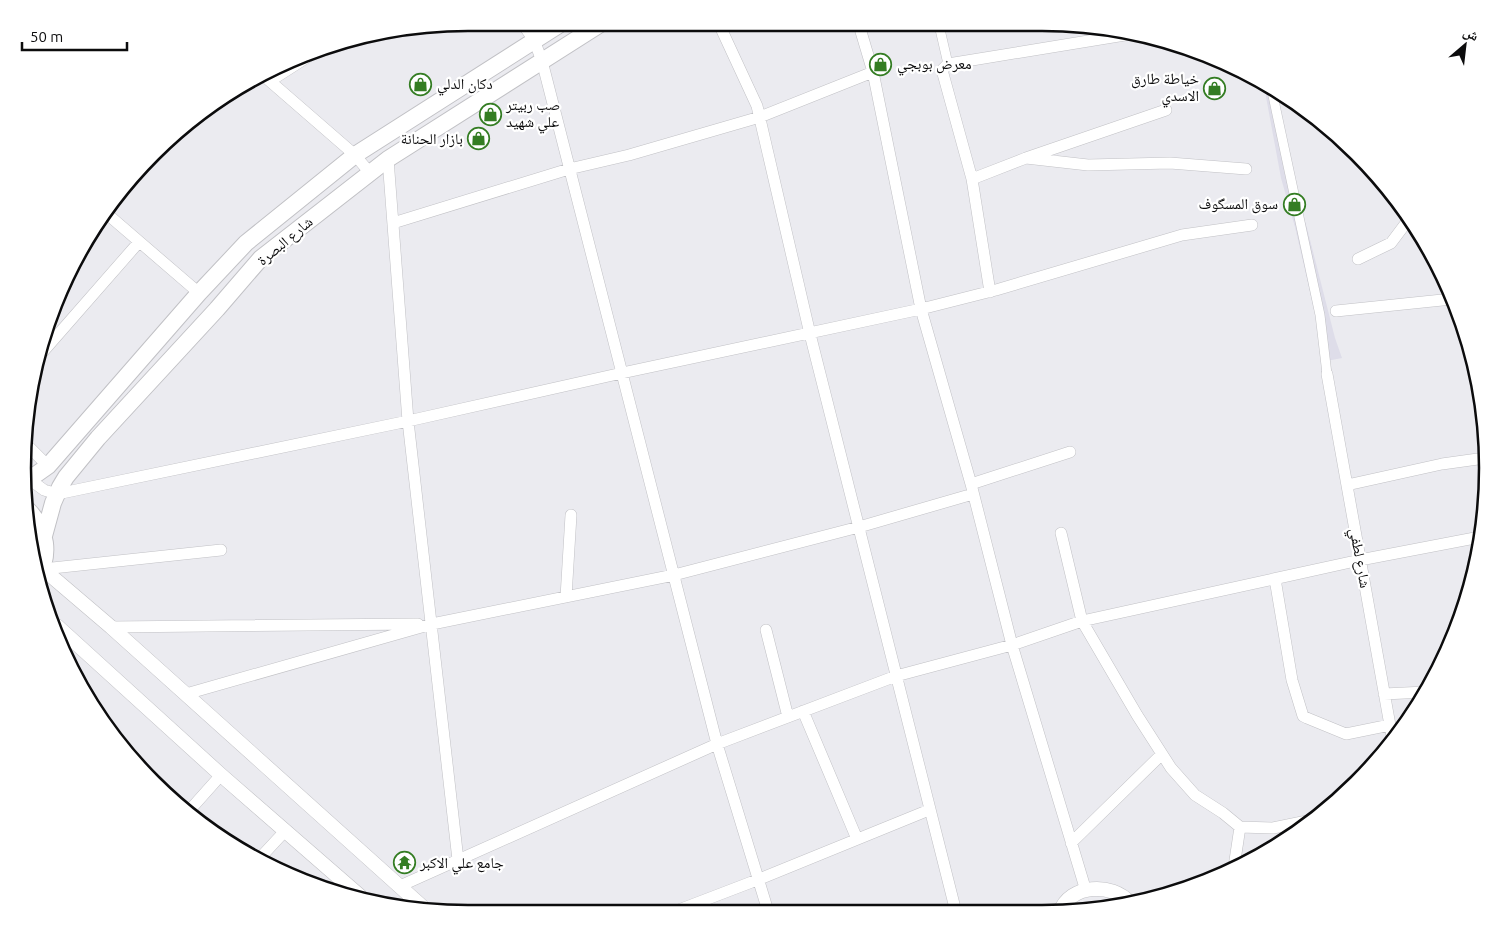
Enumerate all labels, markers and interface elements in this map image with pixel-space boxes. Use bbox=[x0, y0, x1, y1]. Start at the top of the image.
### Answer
scale bar bbox=[22, 20, 128, 52]
north arrow bbox=[1440, 20, 1490, 70]
text: ش bbox=[1460, 23, 1482, 45]
text: 50 m bbox=[30, 28, 63, 45]
shop icon: معرض بوبجي bbox=[869, 52, 893, 76]
place label: معرض بوبجي bbox=[897, 55, 972, 76]
place label: خياطة طارق الاسدي bbox=[1131, 70, 1199, 108]
shop icon: دكان الدلي bbox=[409, 72, 433, 96]
place label: دكان الدلي bbox=[437, 75, 493, 96]
shop icon: خياطة طارق الاسدي bbox=[1203, 76, 1227, 100]
place label: صب ربيتر علي شهيد bbox=[505, 96, 560, 134]
shop icon: صب ربيتر علي شهيد bbox=[478, 102, 502, 126]
shop icon: بازار الحنانة bbox=[467, 127, 491, 151]
place label: بازار الحنانة bbox=[401, 130, 463, 148]
shop icon: سوق المسگوف bbox=[1282, 192, 1306, 216]
place label: سوق المسگوف bbox=[1198, 195, 1278, 214]
street label: شارع البصرة bbox=[254, 213, 317, 270]
street label: شارع لطفي bbox=[1343, 527, 1374, 590]
temple icon: جامع علي الاكبر bbox=[392, 851, 416, 875]
place label: جامع علي الاكبر bbox=[419, 854, 504, 875]

